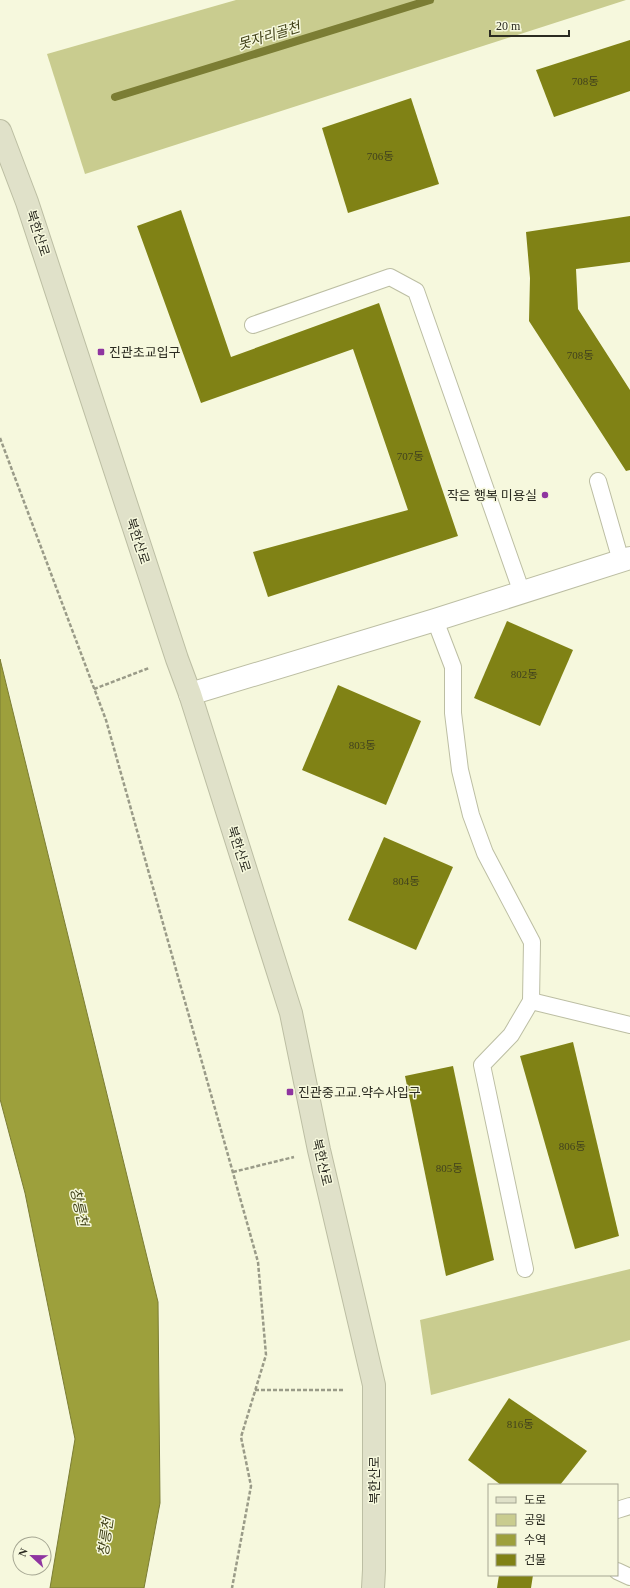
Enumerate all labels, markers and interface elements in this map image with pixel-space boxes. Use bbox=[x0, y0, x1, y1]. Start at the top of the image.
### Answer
scale bar bbox=[490, 12, 569, 38]
water label: 못자리골천 bbox=[236, 19, 303, 53]
text: 20 m bbox=[496, 19, 521, 33]
house number: 708동 bbox=[572, 75, 598, 87]
house number: 706동 bbox=[367, 150, 393, 162]
street label: 북한산로 bbox=[23, 208, 53, 258]
place label: 진관초교입구 bbox=[109, 345, 181, 360]
marker: 진관초교입구 bbox=[96, 347, 106, 357]
house number: 708동 bbox=[567, 349, 593, 361]
house number: 707동 bbox=[397, 450, 423, 462]
place label: 작은 행복 미용실 bbox=[447, 488, 537, 503]
marker: 작은 행복 미용실 bbox=[540, 490, 550, 500]
street label: 북한산로 bbox=[123, 516, 153, 566]
house number: 802동 bbox=[511, 668, 537, 680]
house number: 803동 bbox=[349, 739, 375, 751]
street label: 북한산로 bbox=[224, 824, 254, 874]
house number: 804동 bbox=[393, 875, 419, 887]
place label: 진관중고교.약수사입구 bbox=[298, 1085, 421, 1100]
marker: 진관중고교.약수사입구 bbox=[285, 1087, 295, 1097]
street label: 북한산로 bbox=[309, 1137, 335, 1187]
house number: 806동 bbox=[559, 1140, 585, 1152]
house number: 805동 bbox=[436, 1162, 462, 1174]
water label: 창릉천 bbox=[68, 1187, 91, 1229]
house number: 816동 bbox=[507, 1418, 533, 1430]
street label: 북한산로 bbox=[367, 1456, 382, 1504]
legend bbox=[488, 1484, 618, 1576]
text: 도로 bbox=[524, 1493, 546, 1507]
text: 공원 bbox=[524, 1513, 546, 1527]
water label: 창릉천 bbox=[96, 1516, 116, 1557]
text: 수역 bbox=[524, 1533, 546, 1547]
north arrow bbox=[12, 1536, 52, 1576]
text: N bbox=[16, 1546, 30, 1558]
text: 건물 bbox=[524, 1553, 546, 1567]

